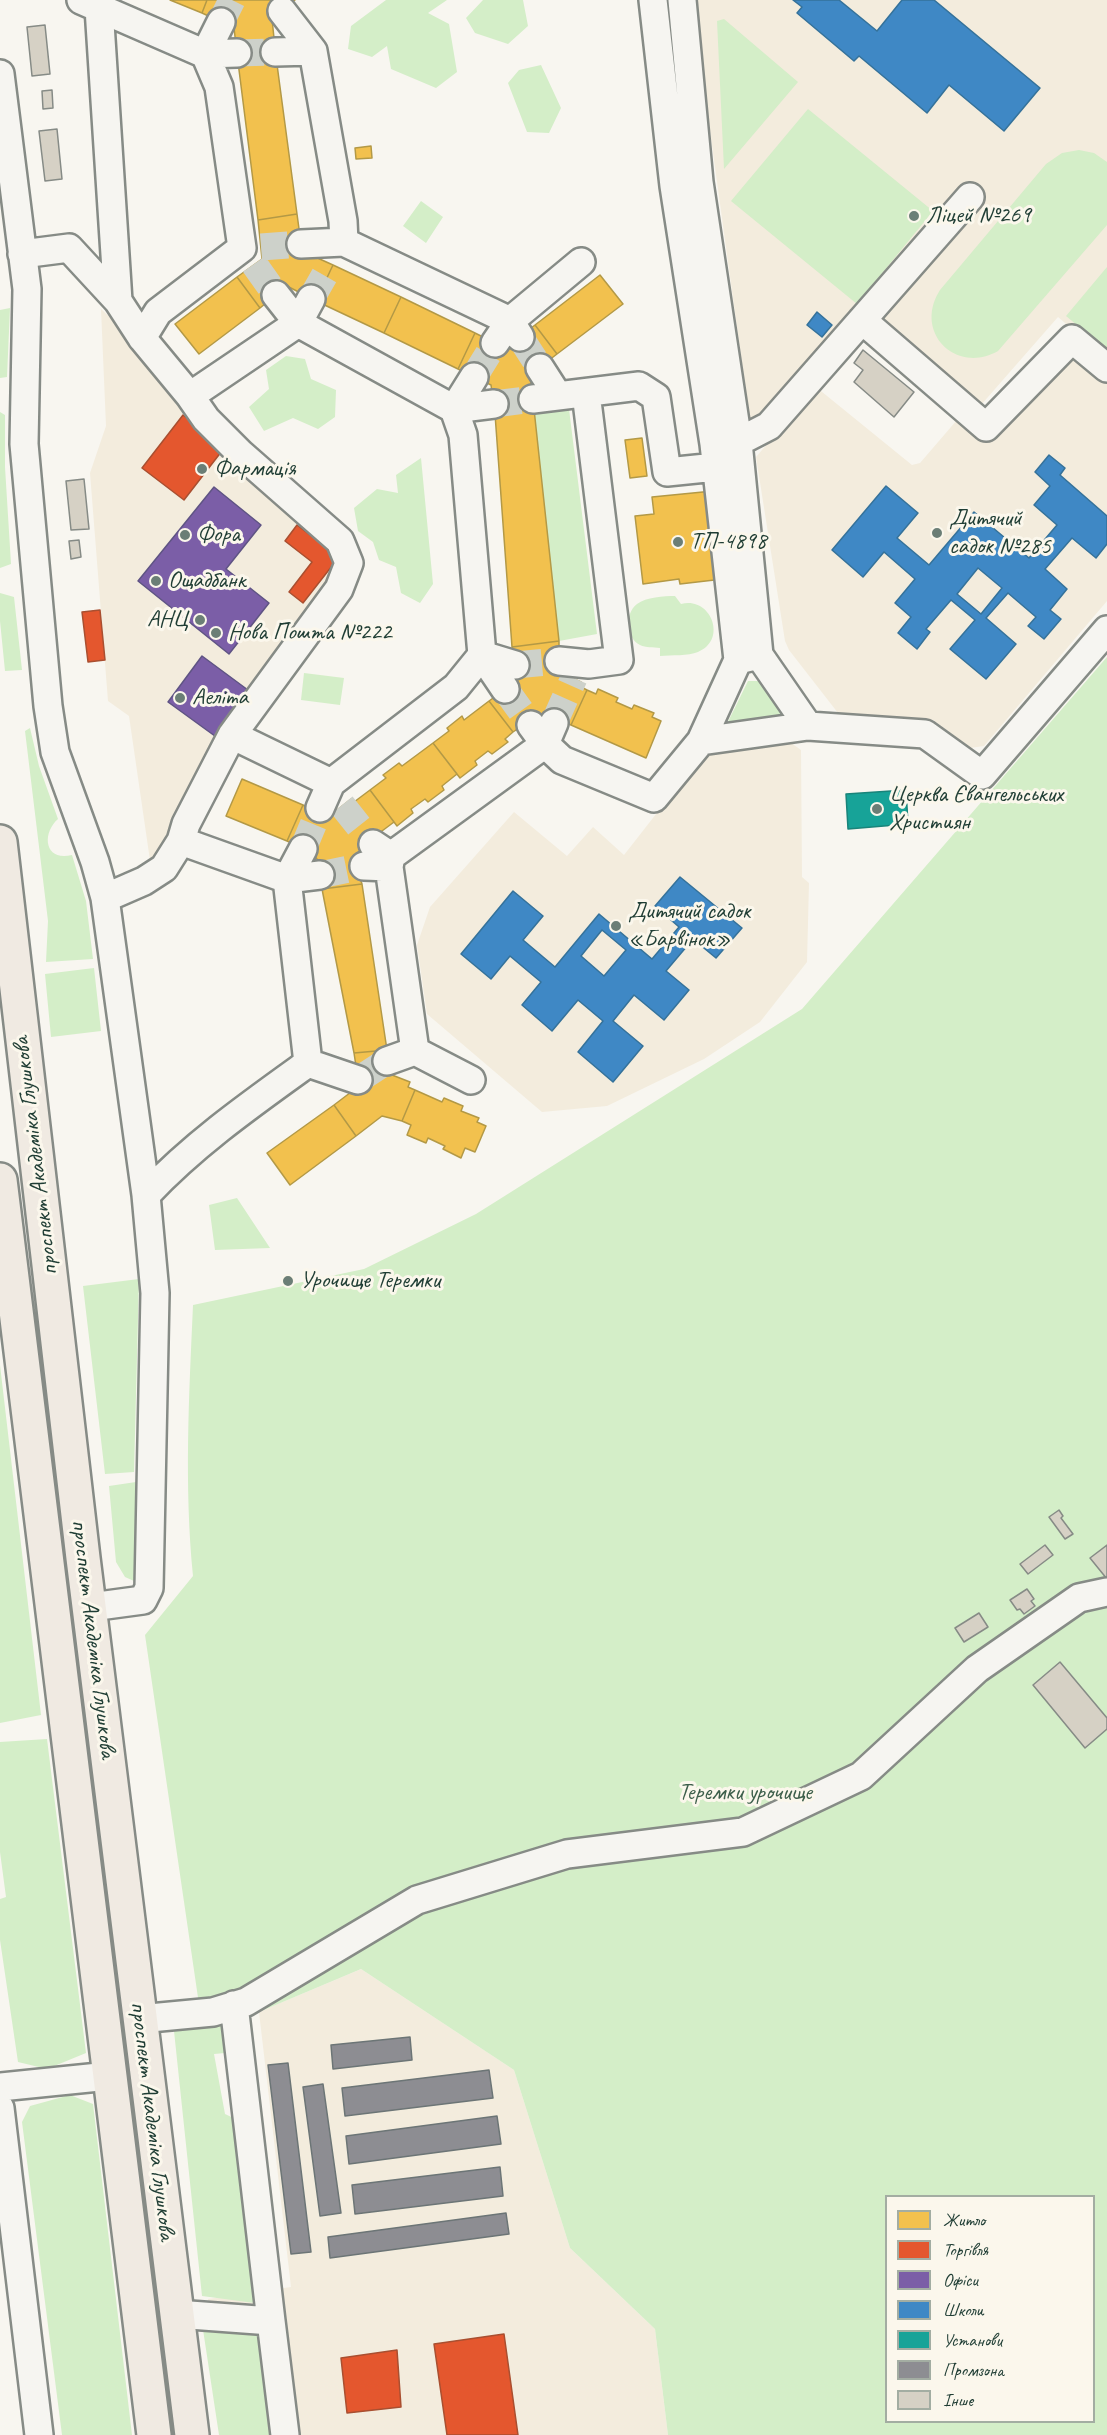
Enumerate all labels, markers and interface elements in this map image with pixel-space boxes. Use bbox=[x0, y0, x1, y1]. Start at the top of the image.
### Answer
place label: Ліцей №269 bbox=[926, 202, 1031, 230]
marker: Ліцей №269 bbox=[907, 209, 921, 223]
place label: Фармація bbox=[214, 455, 296, 483]
marker: Фармація bbox=[195, 462, 209, 476]
place label: Дитячий садок №285 bbox=[949, 505, 1051, 561]
place label: Фора bbox=[197, 521, 240, 549]
marker: Дитячий садок №285 bbox=[930, 526, 944, 540]
marker: Фора bbox=[178, 528, 192, 542]
place label: ТП-4898 bbox=[690, 528, 766, 556]
marker: ТП-4898 bbox=[671, 535, 685, 549]
place label: Ощадбанк bbox=[168, 567, 246, 595]
marker: Ощадбанк bbox=[149, 574, 163, 588]
place label: АНЦ bbox=[147, 606, 188, 634]
marker: АНЦ bbox=[193, 613, 207, 627]
place label: Нова Пошта №222 bbox=[228, 619, 392, 647]
marker: Нова Пошта №222 bbox=[209, 626, 223, 640]
place label: Аеліта bbox=[192, 684, 248, 712]
marker: Аеліта bbox=[173, 691, 187, 705]
place label: Церква Євангельських Християн bbox=[889, 781, 1063, 837]
marker: Церква Євангельських Християн bbox=[870, 802, 884, 816]
place label: Дитячий садок «Барвінок» bbox=[628, 898, 750, 954]
marker: Дитячий садок «Барвінок» bbox=[609, 919, 623, 933]
street label: проспект Академіка Глушкова bbox=[7, 1035, 65, 1277]
place label: Урочище Теремки bbox=[300, 1267, 440, 1295]
marker: Урочище Теремки bbox=[281, 1274, 295, 1288]
street label: проспект Академіка Глушкова bbox=[64, 1518, 122, 1760]
park label: Теремки урочище bbox=[678, 1779, 812, 1807]
street label: проспект Академіка Глушкова bbox=[123, 2000, 181, 2242]
legend bbox=[885, 2195, 1095, 2423]
text: Житло bbox=[943, 2209, 985, 2231]
text: Торгівля bbox=[943, 2239, 988, 2261]
text: Офіси bbox=[943, 2269, 978, 2291]
text: Школи bbox=[943, 2299, 984, 2321]
text: Установи bbox=[943, 2329, 1002, 2351]
text: Промзона bbox=[943, 2359, 1004, 2381]
text: Інше bbox=[943, 2389, 973, 2411]

